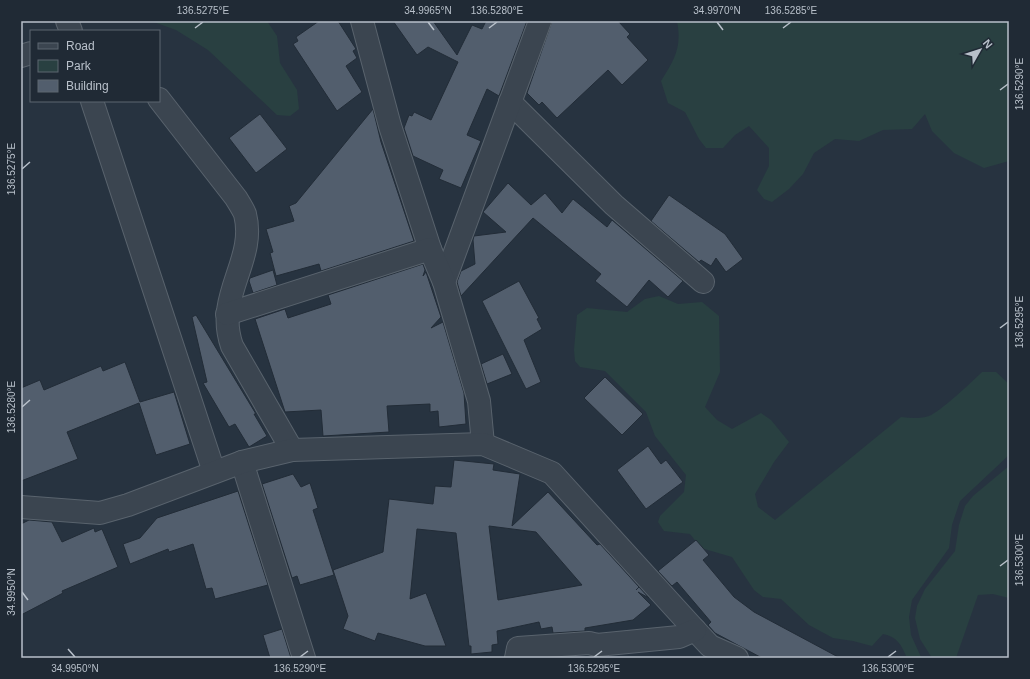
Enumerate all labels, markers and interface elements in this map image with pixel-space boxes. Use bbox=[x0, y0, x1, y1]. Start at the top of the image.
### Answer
text: 136.5275°E bbox=[177, 5, 230, 16]
text: 34.9965°N bbox=[404, 5, 452, 16]
text: 136.5280°E bbox=[471, 5, 524, 16]
text: 34.9970°N bbox=[693, 5, 741, 16]
text: 136.5285°E bbox=[765, 5, 818, 16]
legend bbox=[30, 30, 160, 102]
north arrow bbox=[960, 30, 1000, 70]
text: N bbox=[981, 37, 995, 51]
text: Road bbox=[66, 39, 95, 53]
text: 136.5290°E bbox=[1014, 57, 1025, 110]
text: Park bbox=[66, 59, 92, 73]
text: Building bbox=[66, 79, 109, 93]
text: 136.5275°E bbox=[6, 142, 17, 195]
text: 136.5295°E bbox=[1014, 295, 1025, 348]
text: 136.5280°E bbox=[6, 380, 17, 433]
text: 136.5300°E bbox=[1014, 533, 1025, 586]
text: 34.9950°N bbox=[6, 568, 17, 616]
text: 34.9950°N bbox=[51, 663, 99, 674]
text: 136.5290°E bbox=[274, 663, 327, 674]
text: 136.5295°E bbox=[568, 663, 621, 674]
text: 136.5300°E bbox=[862, 663, 915, 674]

